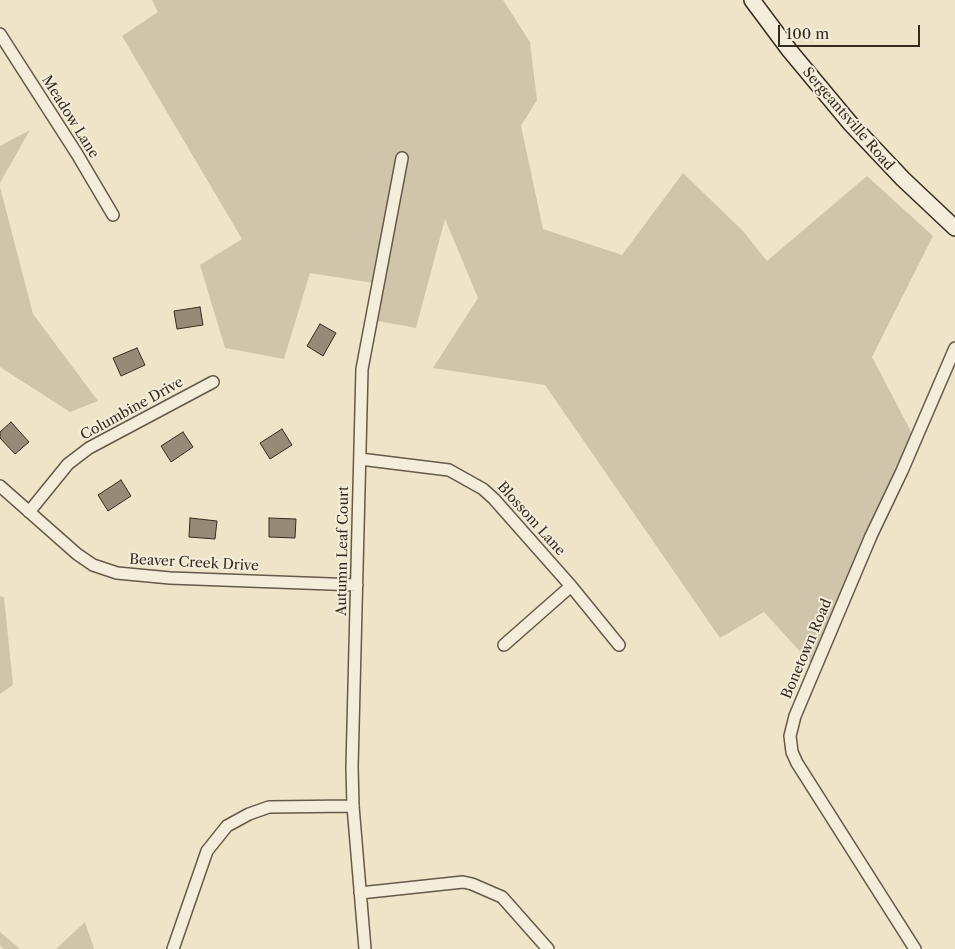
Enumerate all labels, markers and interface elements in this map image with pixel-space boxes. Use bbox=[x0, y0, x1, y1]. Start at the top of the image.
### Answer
scale bar bbox=[780, 15, 922, 47]
text: 100 m bbox=[786, 24, 829, 43]
street label: Sergeantsville Road bbox=[799, 64, 897, 174]
street label: Meadow Lane bbox=[38, 73, 102, 161]
street label: Columbine Drive bbox=[78, 374, 186, 444]
street label: Blossom Lane bbox=[494, 479, 568, 559]
street label: Autumn Leaf Court bbox=[333, 486, 353, 616]
street label: Beaver Creek Drive bbox=[129, 551, 259, 575]
street label: Bonetown Road bbox=[778, 597, 836, 701]

